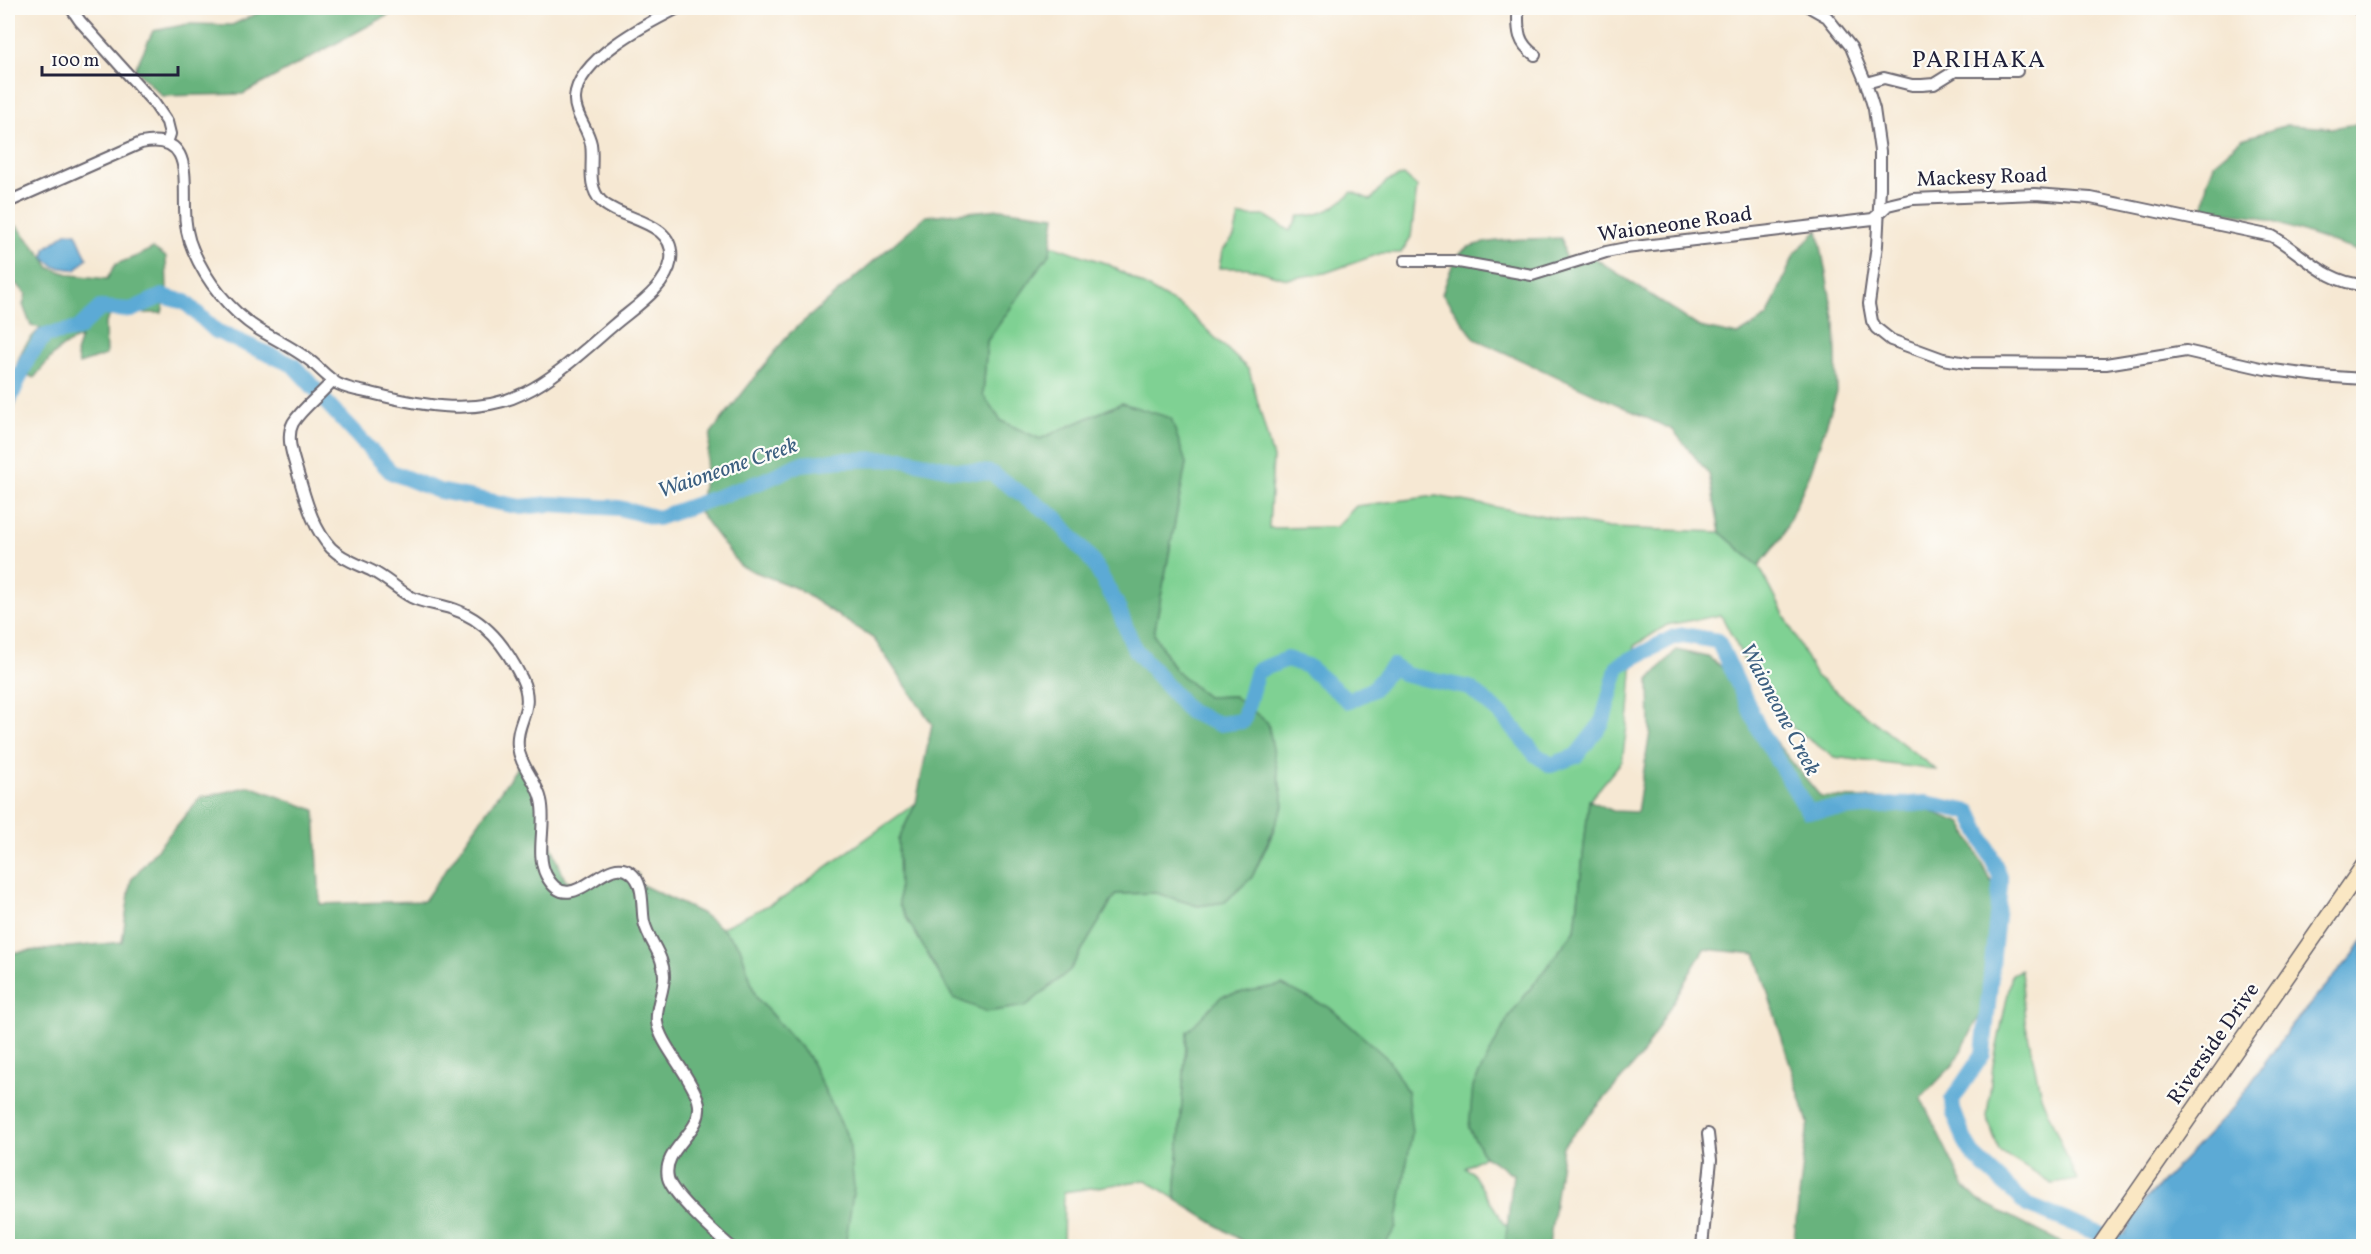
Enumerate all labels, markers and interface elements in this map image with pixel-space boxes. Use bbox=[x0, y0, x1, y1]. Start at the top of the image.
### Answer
scale bar bbox=[42, 39, 178, 77]
district label: PARIHAKA bbox=[1912, 44, 2046, 78]
text: 100 m bbox=[51, 49, 100, 74]
street label: Mackesy Road bbox=[1916, 161, 2048, 195]
street label: Waioneone Road bbox=[1596, 200, 1754, 250]
water label: Waioneone Creek bbox=[654, 431, 802, 507]
water label: Waioneone Creek bbox=[1731, 638, 1827, 782]
street label: Riverside Drive bbox=[2161, 977, 2267, 1111]

